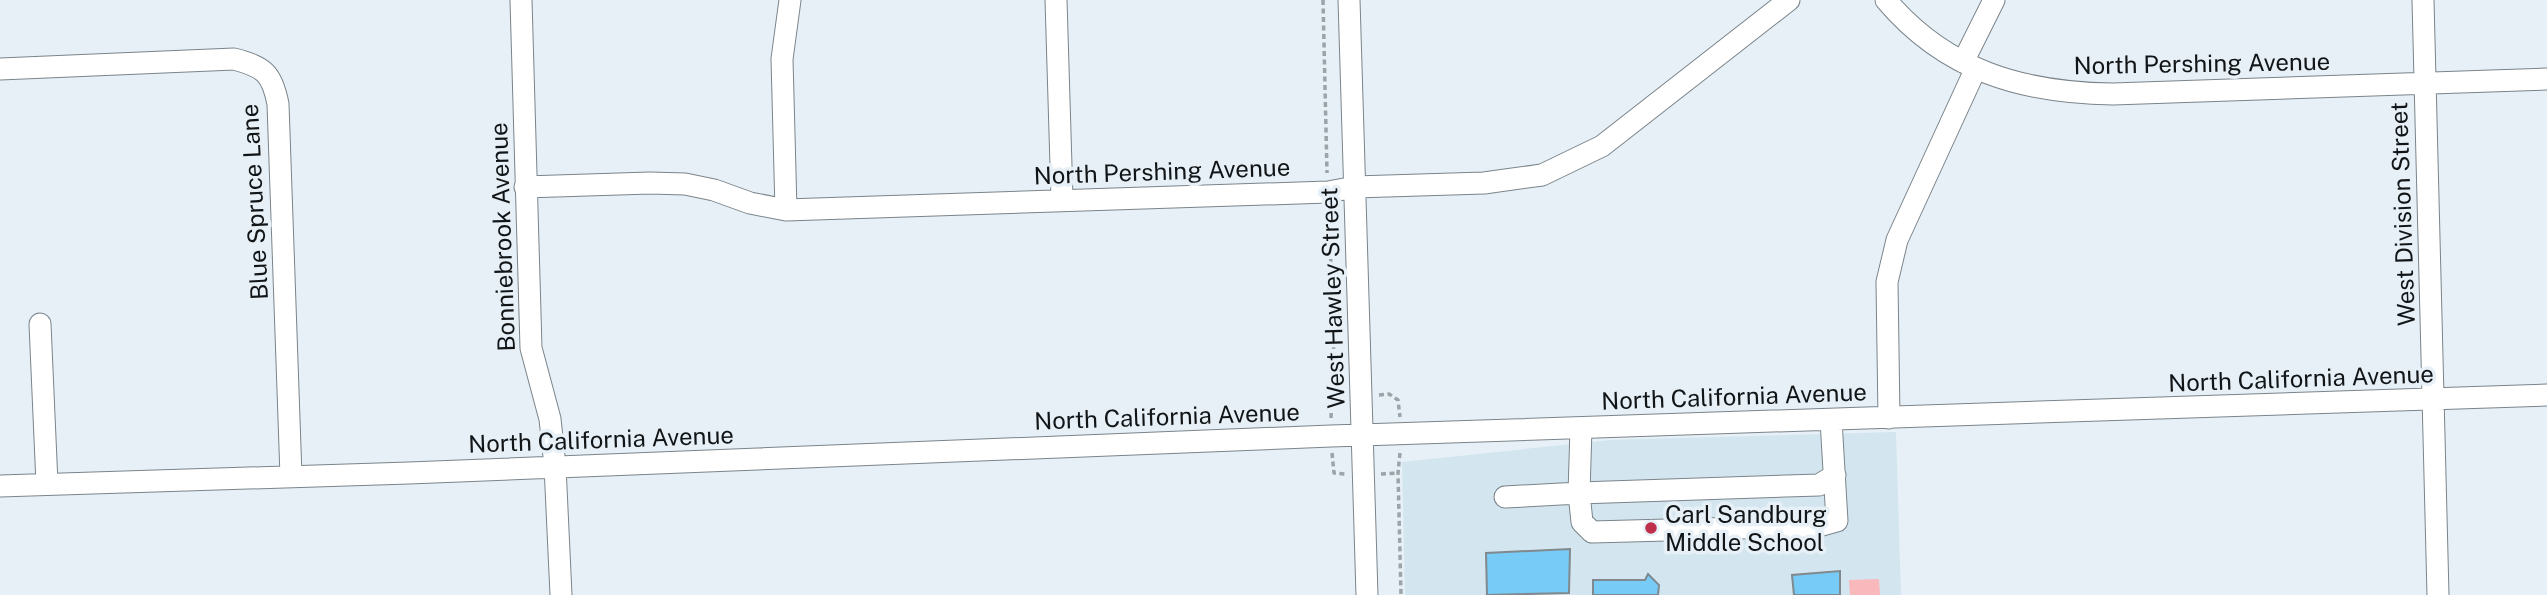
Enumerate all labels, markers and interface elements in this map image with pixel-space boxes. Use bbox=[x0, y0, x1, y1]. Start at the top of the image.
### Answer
street label: North Pershing Avenue bbox=[2073, 47, 2331, 79]
street label: West Division Street bbox=[2384, 101, 2420, 327]
street label: Blue Spruce Lane bbox=[235, 103, 273, 301]
street label: Bonniebrook Avenue bbox=[484, 122, 520, 352]
street label: North Pershing Avenue bbox=[1033, 153, 1291, 189]
street label: West Hawley Street bbox=[1314, 187, 1350, 409]
street label: North California Avenue bbox=[2168, 359, 2434, 397]
street label: North California Avenue bbox=[1601, 377, 1867, 415]
street label: North California Avenue bbox=[1034, 397, 1300, 435]
street label: North California Avenue bbox=[468, 420, 734, 458]
place label: Carl Sandburg Middle School bbox=[1665, 500, 1827, 556]
marker: Carl Sandburg Middle School bbox=[1643, 520, 1659, 536]

